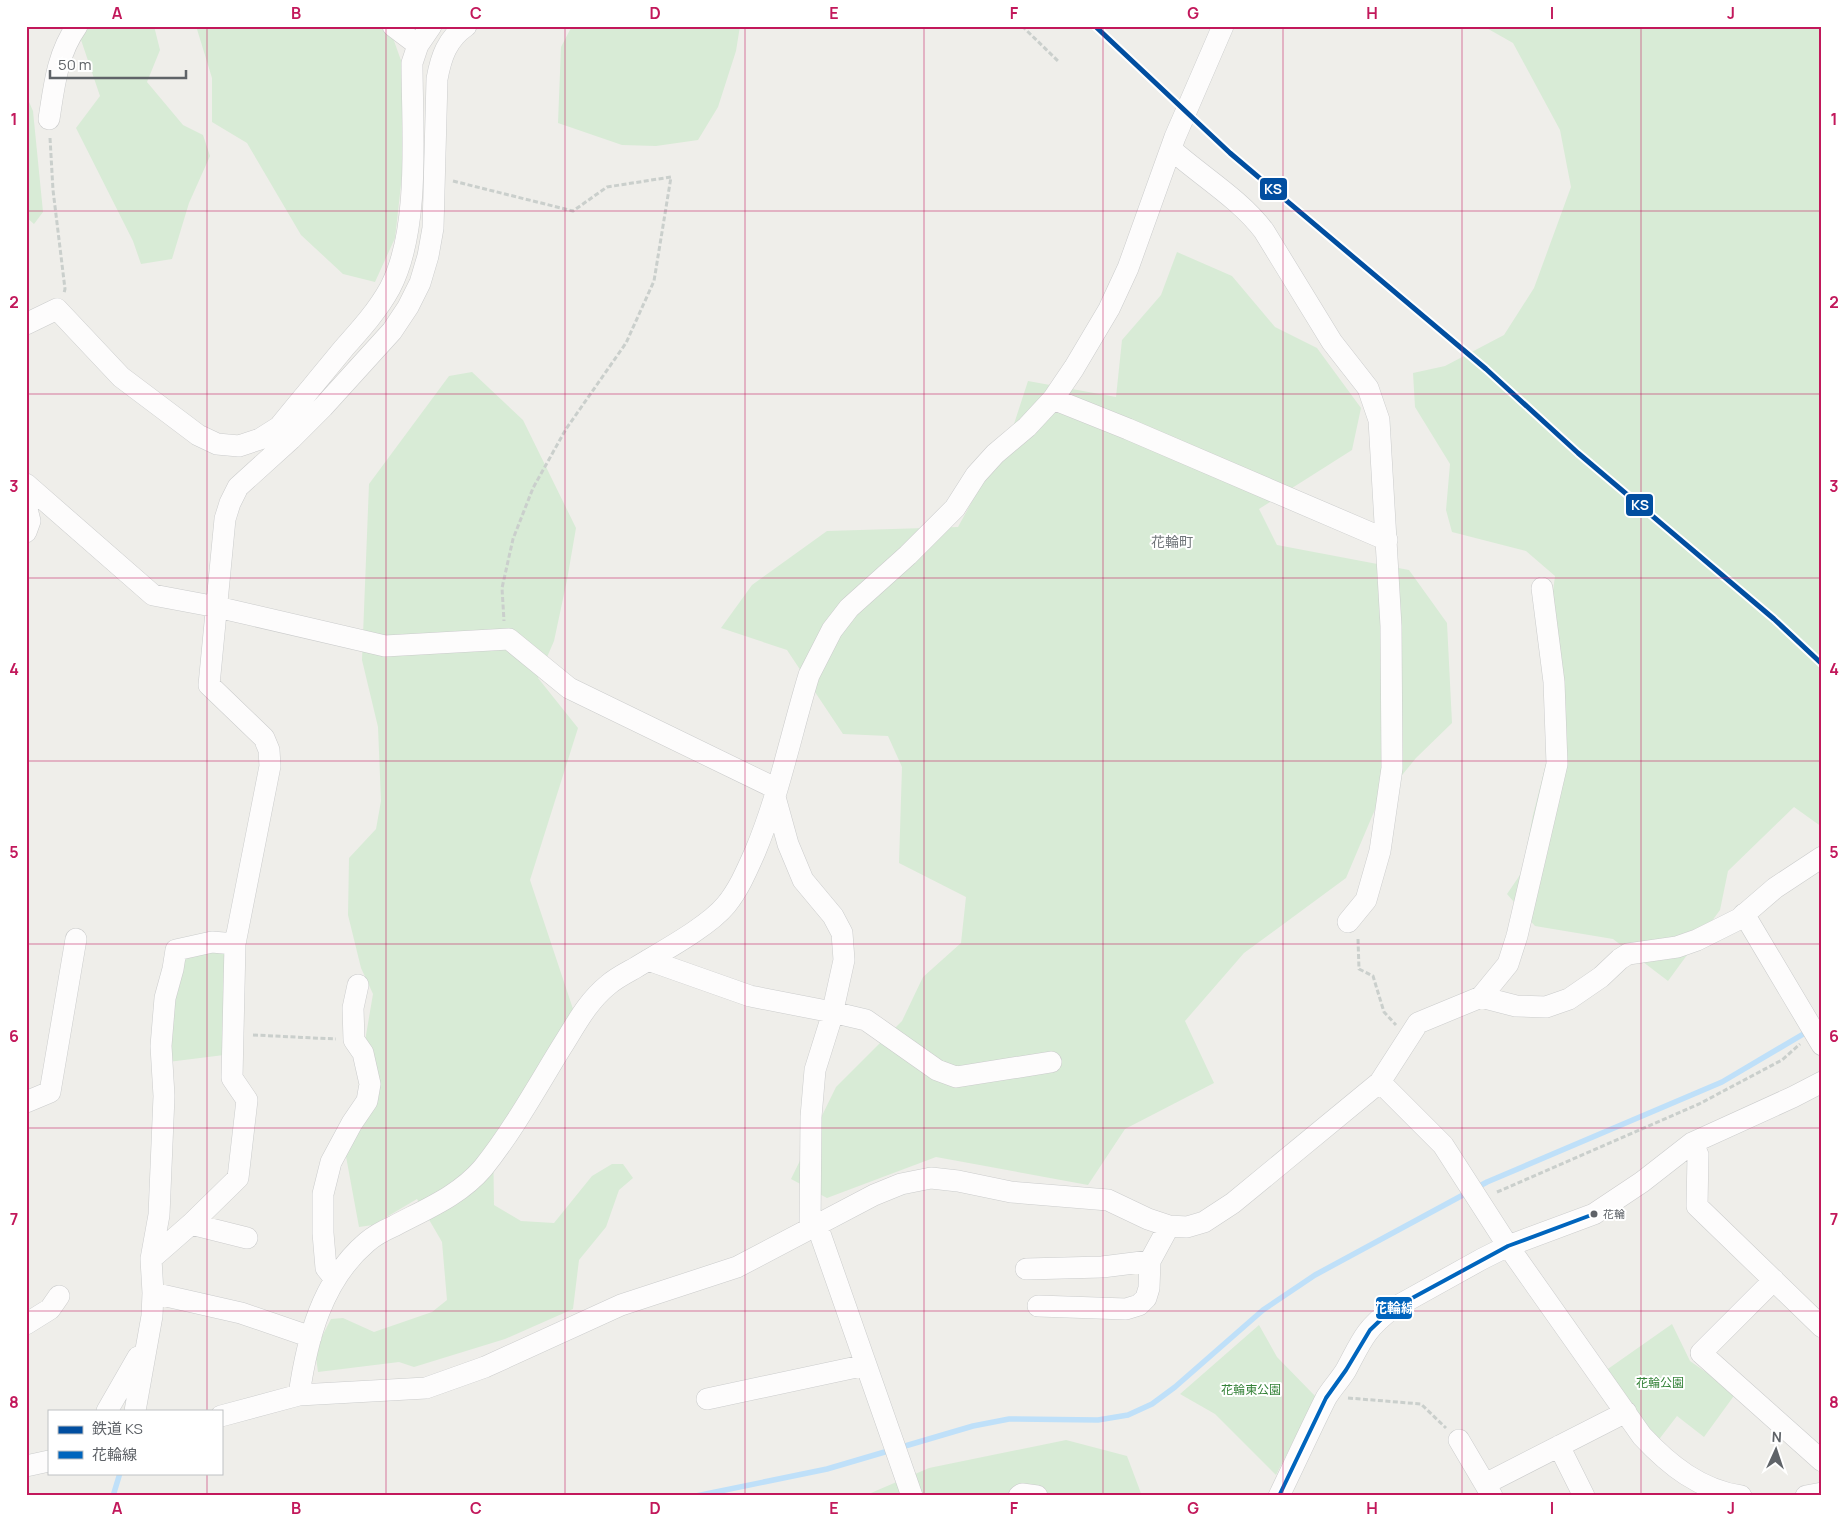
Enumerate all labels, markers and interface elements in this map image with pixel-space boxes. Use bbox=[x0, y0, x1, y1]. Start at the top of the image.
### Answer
text: A bbox=[112, 2, 123, 24]
text: B bbox=[291, 2, 301, 24]
text: C bbox=[470, 2, 482, 24]
text: D bbox=[649, 2, 661, 24]
text: E bbox=[829, 2, 839, 24]
text: F bbox=[1010, 2, 1019, 24]
text: G bbox=[1187, 2, 1199, 24]
text: H bbox=[1366, 2, 1378, 24]
text: I bbox=[1550, 2, 1554, 24]
text: J bbox=[1727, 2, 1735, 24]
scale bar bbox=[50, 48, 186, 80]
text: 50 m bbox=[58, 54, 92, 75]
text: 1 bbox=[10, 108, 18, 130]
text: 1 bbox=[1830, 108, 1838, 130]
line badge: KS bbox=[1259, 177, 1288, 201]
text: KS bbox=[1264, 179, 1282, 198]
text: 2 bbox=[9, 291, 19, 313]
text: 2 bbox=[1829, 291, 1839, 313]
text: 3 bbox=[9, 475, 19, 497]
text: 3 bbox=[1829, 475, 1839, 497]
line badge: KS bbox=[1625, 493, 1654, 517]
text: KS bbox=[1631, 495, 1649, 514]
district label: 花輪町 bbox=[1151, 532, 1193, 551]
text: 4 bbox=[9, 658, 19, 680]
text: 4 bbox=[1829, 658, 1839, 680]
text: 5 bbox=[9, 841, 19, 863]
text: 5 bbox=[1829, 841, 1839, 863]
text: 6 bbox=[9, 1025, 19, 1047]
text: 6 bbox=[1829, 1025, 1839, 1047]
place label: 花輪 bbox=[1603, 1206, 1625, 1221]
text: 7 bbox=[10, 1208, 18, 1230]
text: 7 bbox=[1830, 1208, 1838, 1230]
marker: 花輪 bbox=[1589, 1209, 1599, 1219]
line badge: 花輪線 bbox=[1375, 1296, 1413, 1320]
text: 花輪線 bbox=[1373, 1298, 1415, 1317]
park label: 花輪公園 bbox=[1636, 1374, 1684, 1391]
park label: 花輪東公園 bbox=[1221, 1381, 1281, 1398]
text: 8 bbox=[9, 1391, 19, 1413]
text: 8 bbox=[1829, 1391, 1839, 1413]
legend bbox=[48, 1410, 222, 1474]
text: 鉄道 KS bbox=[92, 1418, 143, 1439]
north arrow bbox=[1750, 1424, 1800, 1474]
text: N bbox=[1771, 1427, 1782, 1446]
text: 花輪線 bbox=[92, 1444, 137, 1465]
text: A bbox=[112, 1497, 123, 1519]
text: B bbox=[291, 1497, 301, 1519]
text: C bbox=[470, 1497, 482, 1519]
text: D bbox=[649, 1497, 661, 1519]
text: E bbox=[829, 1497, 839, 1519]
text: F bbox=[1010, 1497, 1019, 1519]
text: G bbox=[1187, 1497, 1199, 1519]
text: H bbox=[1366, 1497, 1378, 1519]
text: I bbox=[1550, 1497, 1554, 1519]
text: J bbox=[1727, 1497, 1735, 1519]

